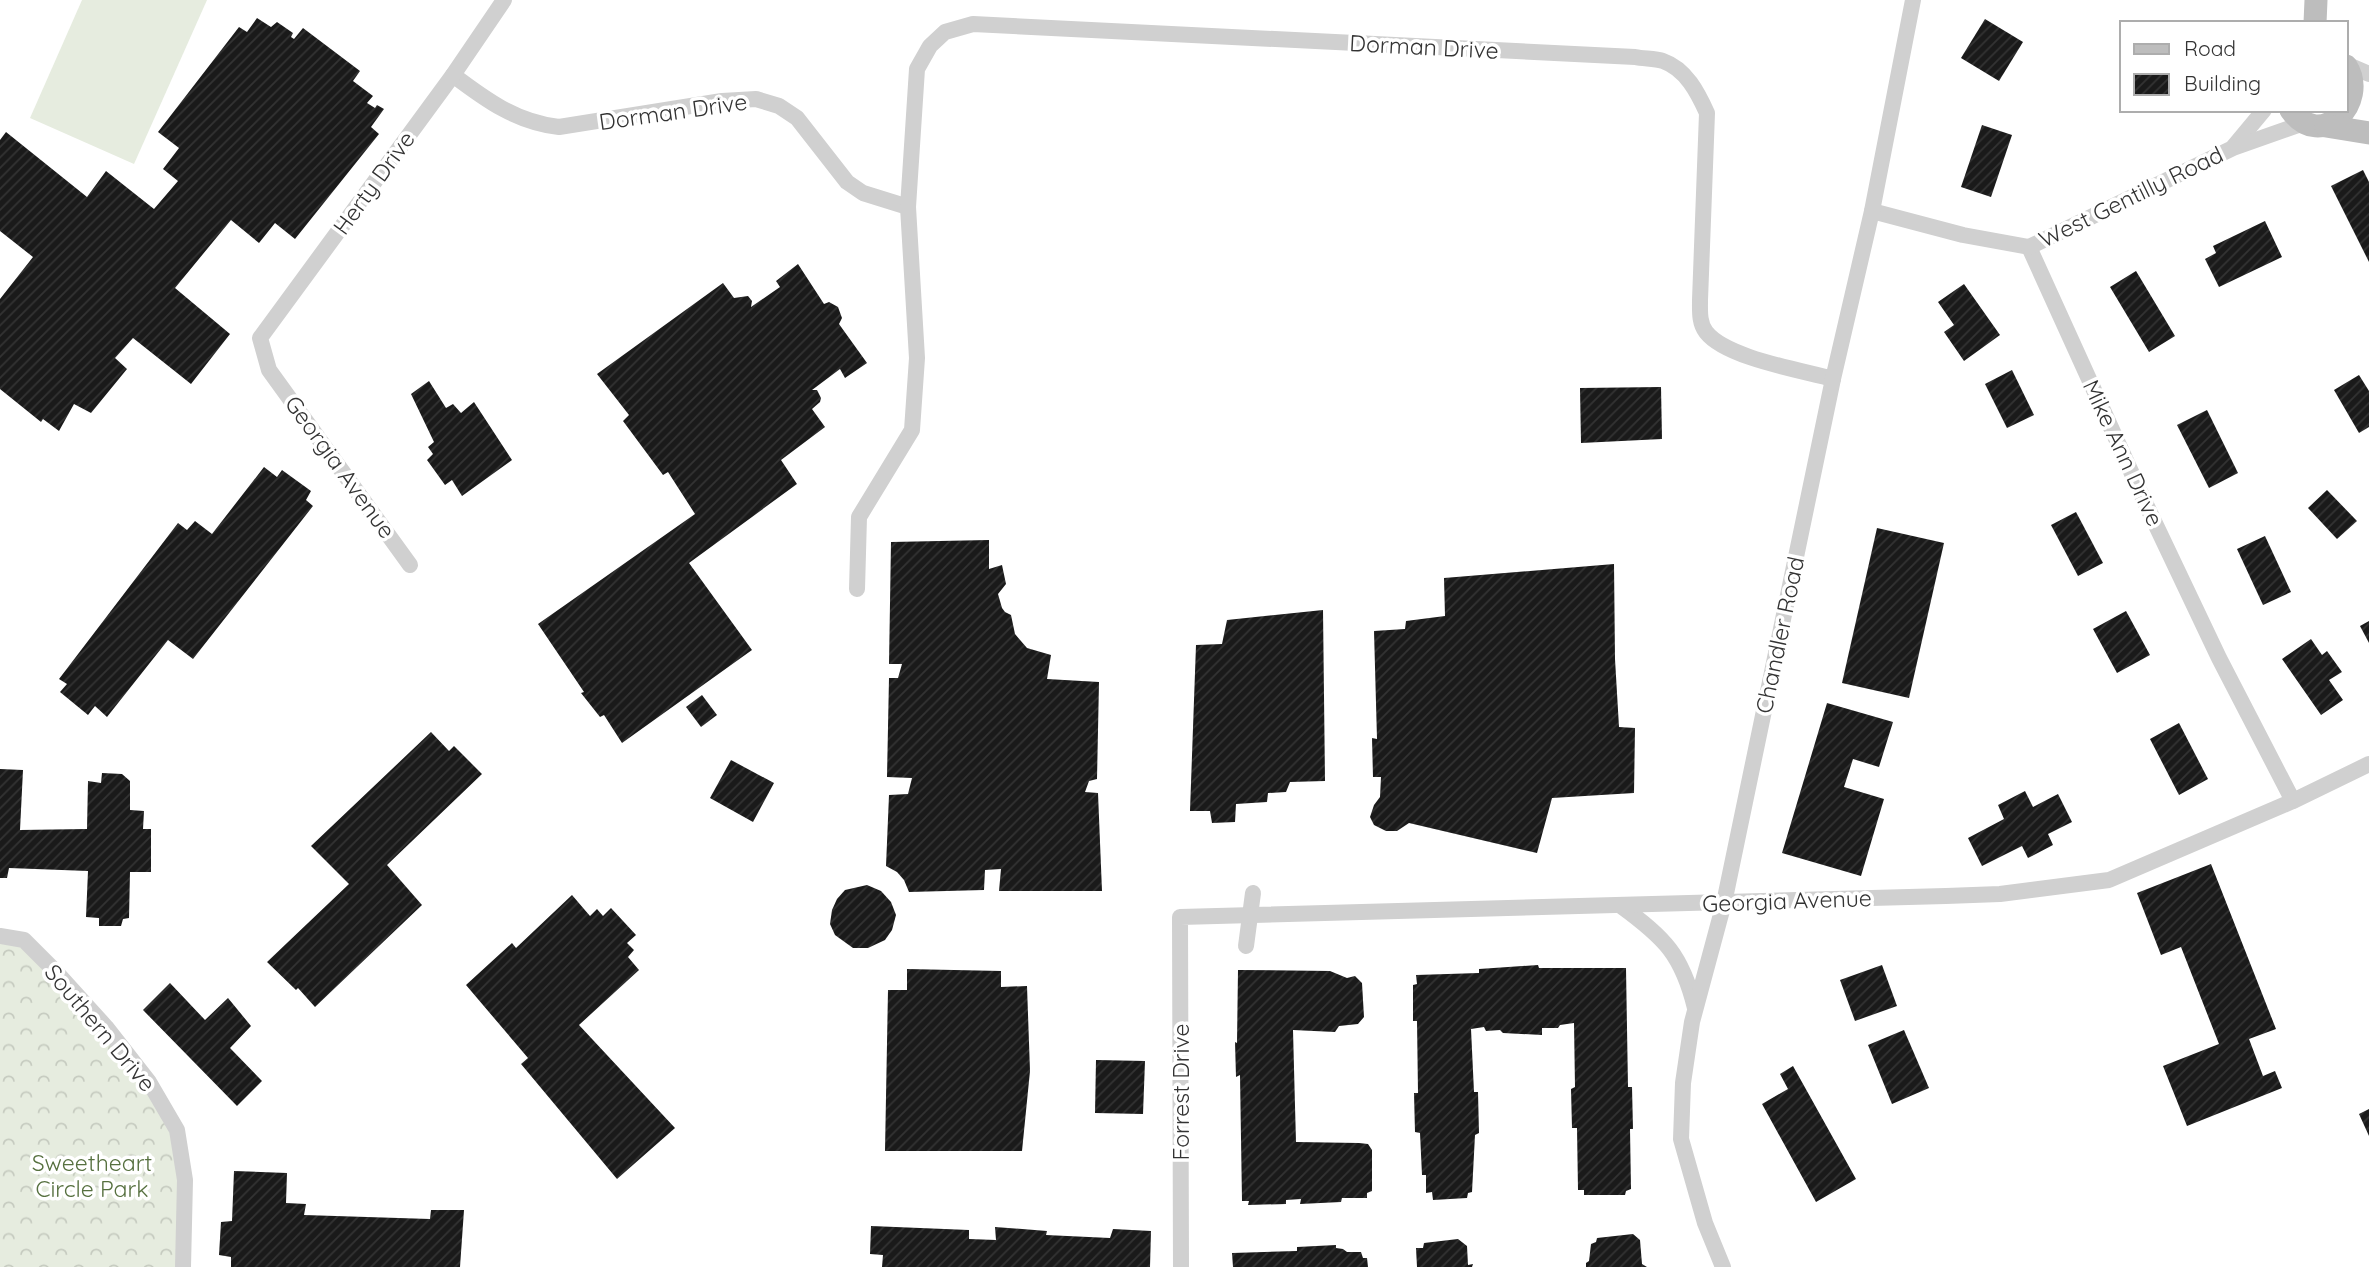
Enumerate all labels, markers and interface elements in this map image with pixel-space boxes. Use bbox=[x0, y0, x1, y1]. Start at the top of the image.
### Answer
legend bbox=[2120, 21, 2348, 112]
street label: Dorman Drive bbox=[1349, 28, 1499, 65]
text: Road bbox=[2184, 35, 2236, 61]
text: Building bbox=[2184, 70, 2261, 96]
street label: Dorman Drive bbox=[597, 87, 749, 136]
street label: Herty Drive bbox=[326, 125, 421, 240]
street label: West Gentilly Road bbox=[2034, 139, 2228, 254]
street label: Mike Ann Drive bbox=[2077, 375, 2170, 531]
street label: Georgia Avenue bbox=[279, 390, 402, 544]
street label: Chandler Road bbox=[1749, 554, 1810, 716]
street label: Georgia Avenue bbox=[1702, 883, 1872, 918]
street label: Southern Drive bbox=[39, 958, 162, 1097]
street label: Forrest Drive bbox=[1166, 1024, 1195, 1161]
park label: Sweetheart Circle Park bbox=[32, 1148, 153, 1203]

